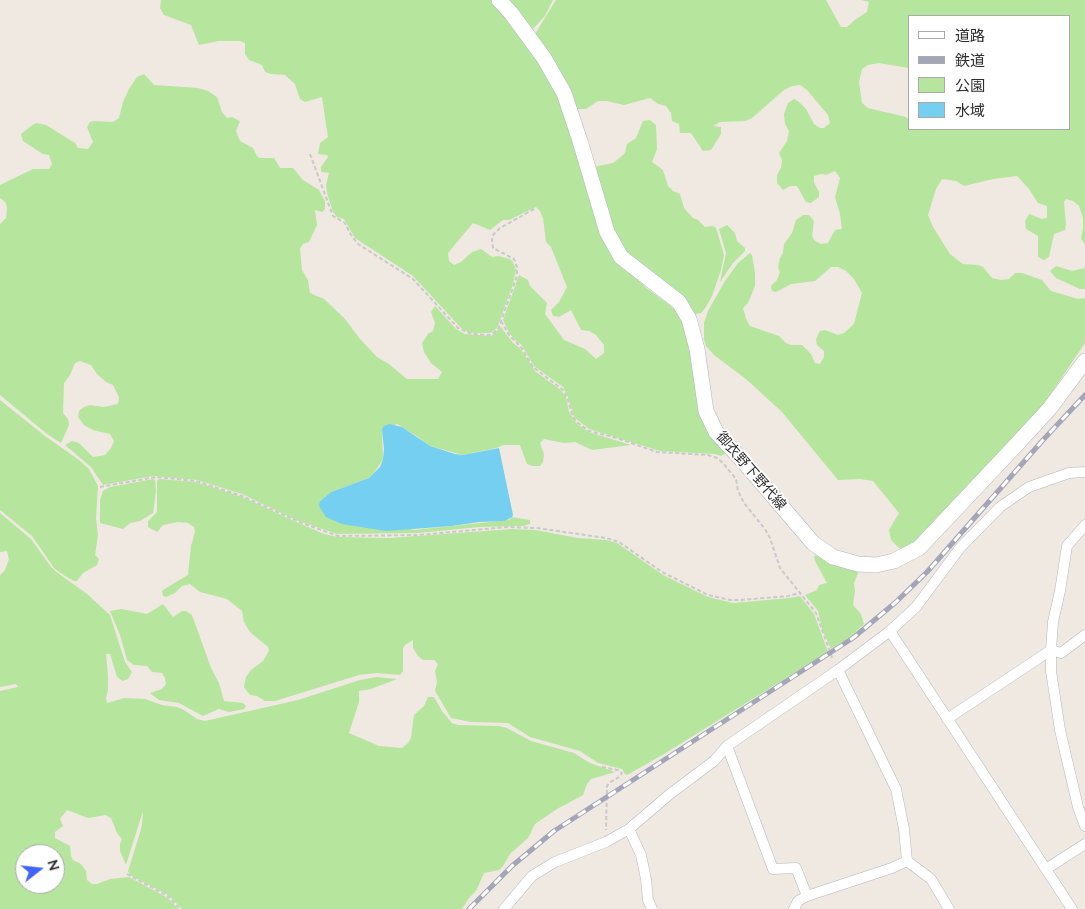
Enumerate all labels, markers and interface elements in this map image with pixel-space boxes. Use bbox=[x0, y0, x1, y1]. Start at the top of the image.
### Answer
legend bbox=[908, 15, 1070, 130]
text: 道路 bbox=[955, 26, 985, 45]
text: 鉄道 bbox=[955, 51, 985, 70]
text: 公園 bbox=[955, 76, 985, 95]
text: 水域 bbox=[955, 101, 985, 120]
street label: 御衣野下野代線 bbox=[713, 429, 789, 513]
north arrow bbox=[15, 844, 65, 894]
text: N bbox=[43, 858, 64, 873]

